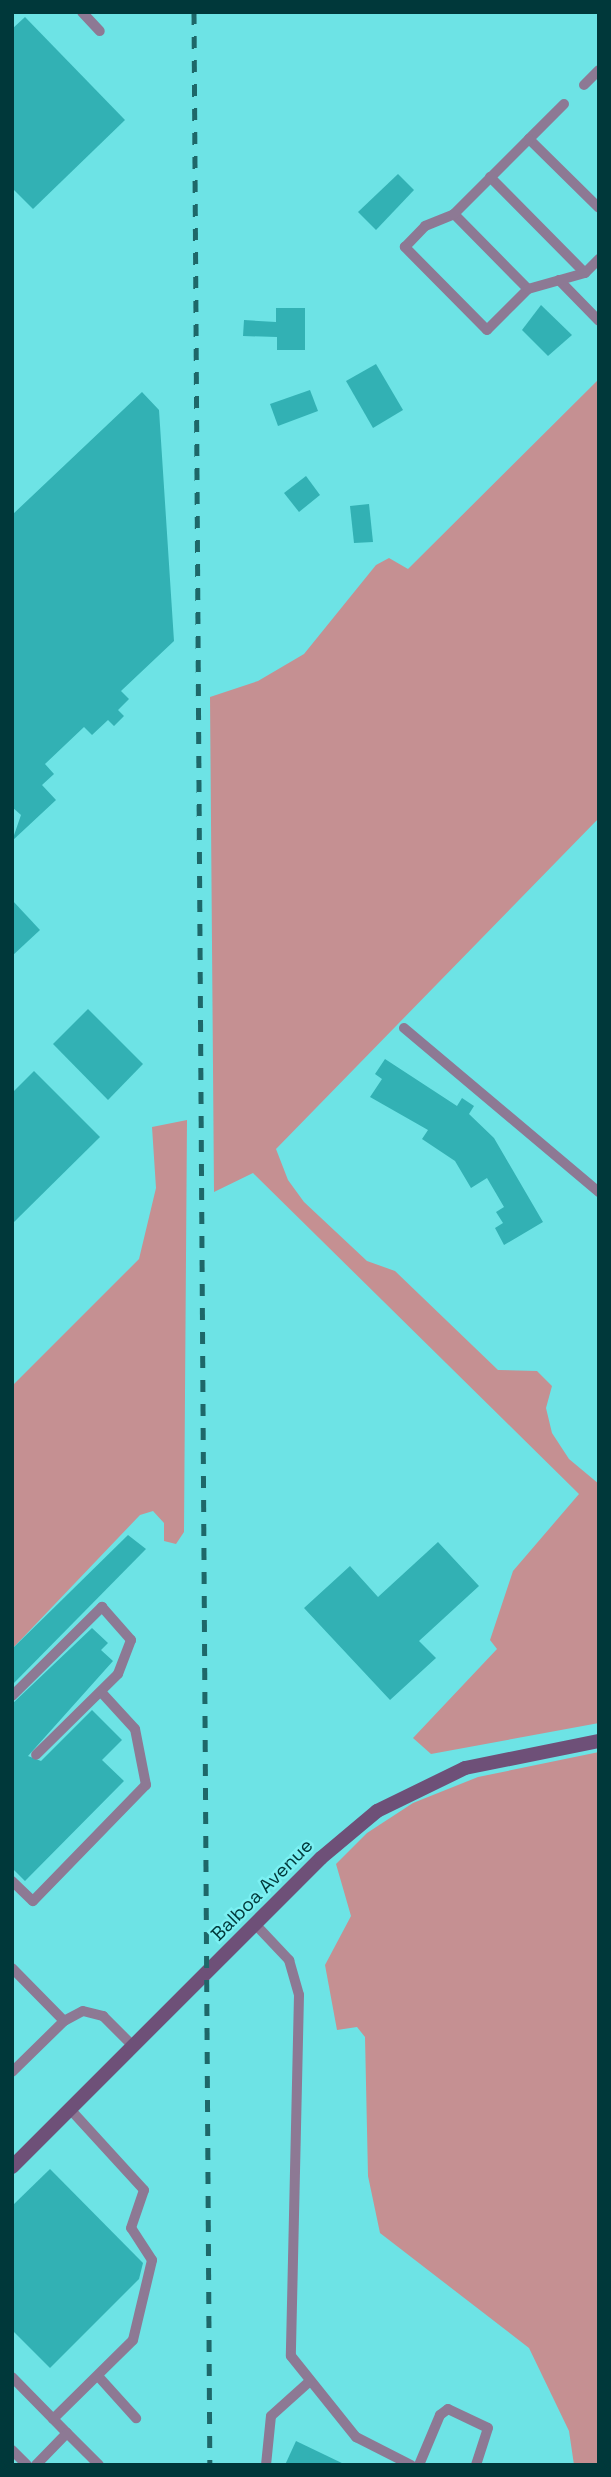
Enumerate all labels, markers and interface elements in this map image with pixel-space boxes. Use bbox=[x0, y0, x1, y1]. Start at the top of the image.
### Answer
street label: Balboa Avenue bbox=[206, 1834, 318, 1946]

